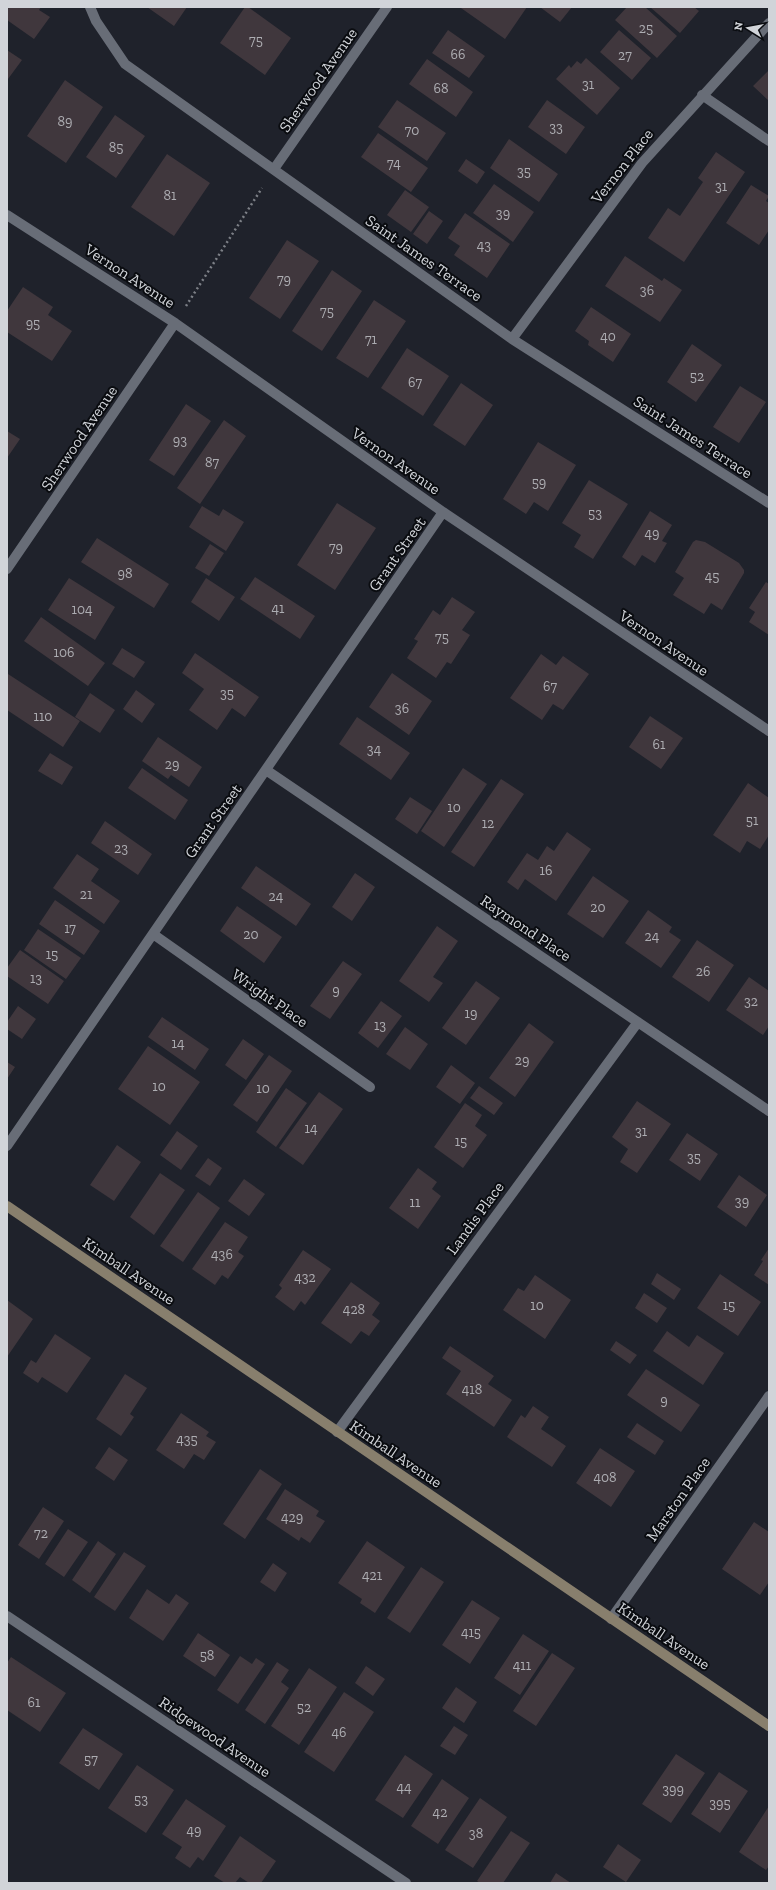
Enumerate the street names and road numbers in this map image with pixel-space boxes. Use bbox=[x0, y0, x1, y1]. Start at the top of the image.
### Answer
street label: Sherwood Avenue bbox=[275, 24, 361, 136]
street label: Vernon Place bbox=[586, 125, 657, 208]
street label: Saint James Terrace bbox=[362, 211, 486, 305]
street label: Vernon Avenue bbox=[80, 239, 179, 312]
street label: Sherwood Avenue bbox=[37, 382, 121, 494]
street label: Saint James Terrace bbox=[630, 391, 756, 483]
street label: Vernon Avenue bbox=[347, 423, 444, 499]
street label: Grant Street bbox=[364, 513, 430, 595]
street label: Vernon Avenue bbox=[615, 606, 712, 680]
street label: Grant Street bbox=[180, 780, 246, 862]
street label: Raymond Place bbox=[477, 891, 575, 965]
street label: Wright Place bbox=[228, 965, 312, 1031]
street label: Landis Place bbox=[442, 1178, 508, 1258]
street label: Kimball Avenue bbox=[79, 1233, 179, 1309]
street label: Kimball Avenue bbox=[346, 1416, 446, 1492]
street label: Marston Place bbox=[642, 1453, 714, 1545]
street label: Kimball Avenue bbox=[614, 1598, 714, 1674]
street label: Ridgewood Avenue bbox=[156, 1693, 274, 1781]

